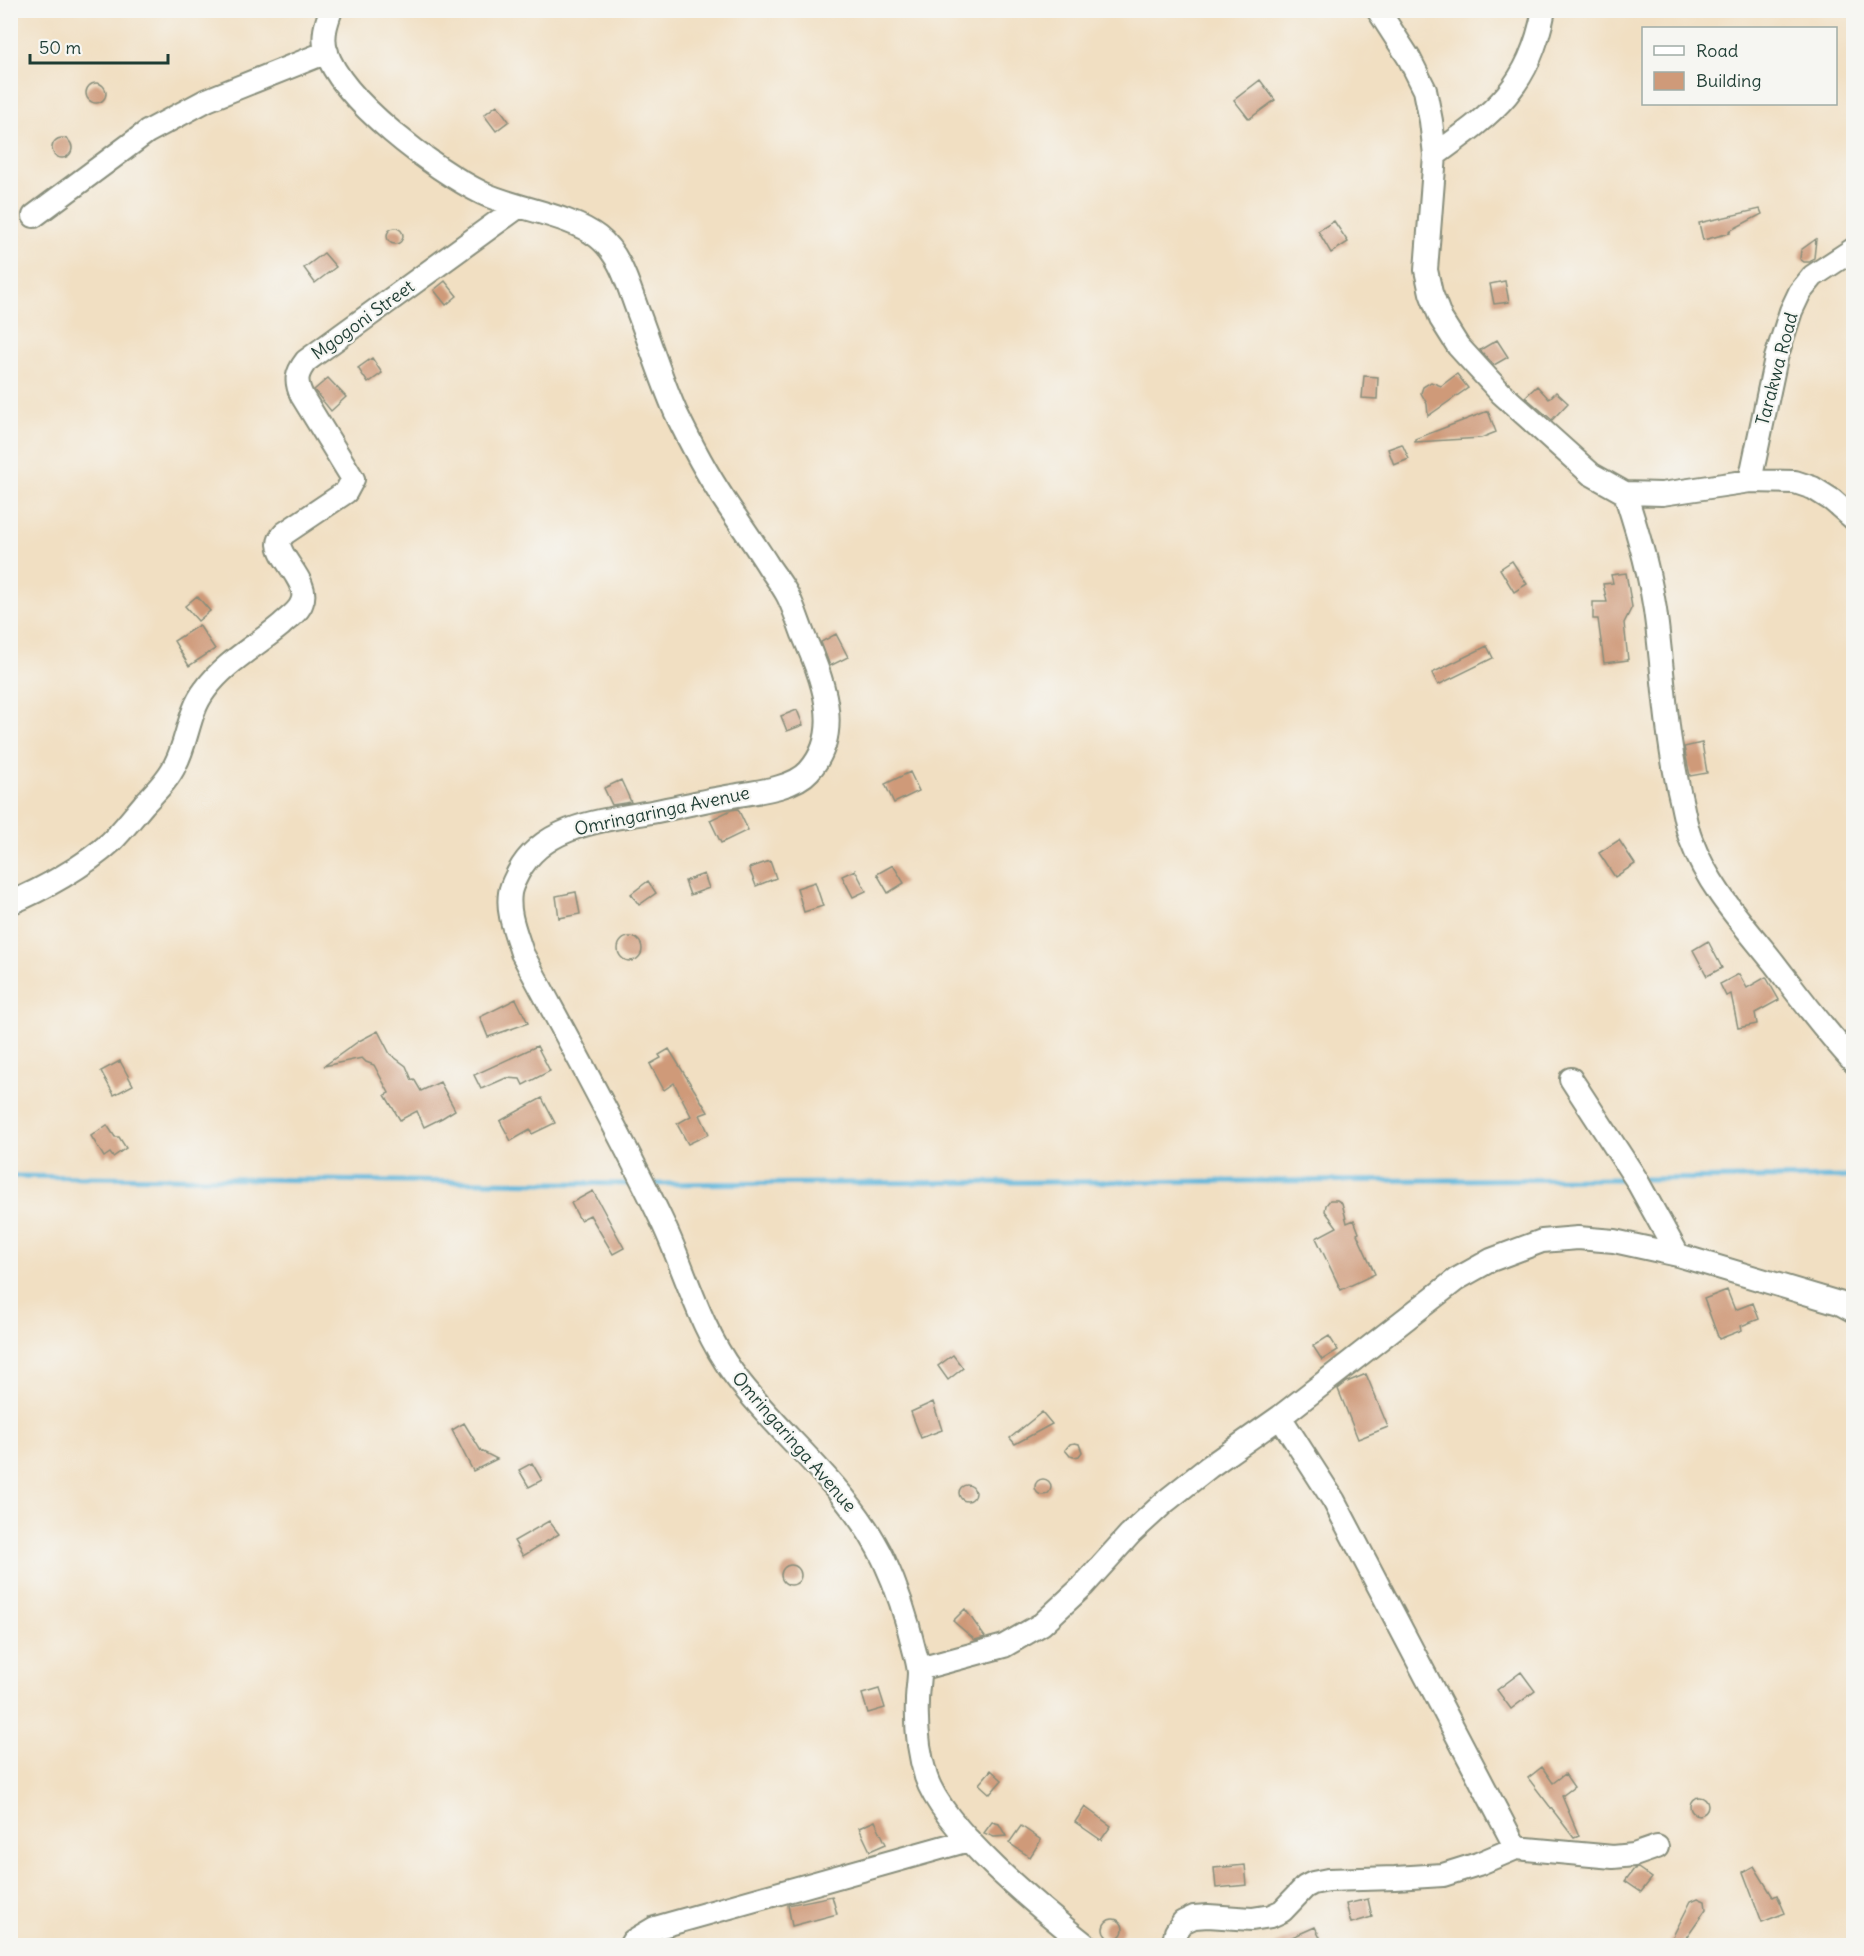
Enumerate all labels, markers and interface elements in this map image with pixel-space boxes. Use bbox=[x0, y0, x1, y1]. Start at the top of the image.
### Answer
scale bar bbox=[30, 27, 168, 65]
legend bbox=[1642, 27, 1837, 105]
text: 50 m bbox=[39, 36, 81, 59]
text: Road bbox=[1696, 39, 1739, 62]
text: Building bbox=[1696, 69, 1761, 92]
street label: Mgogoni Street bbox=[307, 275, 419, 365]
street label: Tarakwa Road bbox=[1750, 309, 1803, 428]
street label: Omringaringa Avenue bbox=[572, 781, 752, 840]
street label: Omringaringa Avenue bbox=[727, 1367, 862, 1517]

